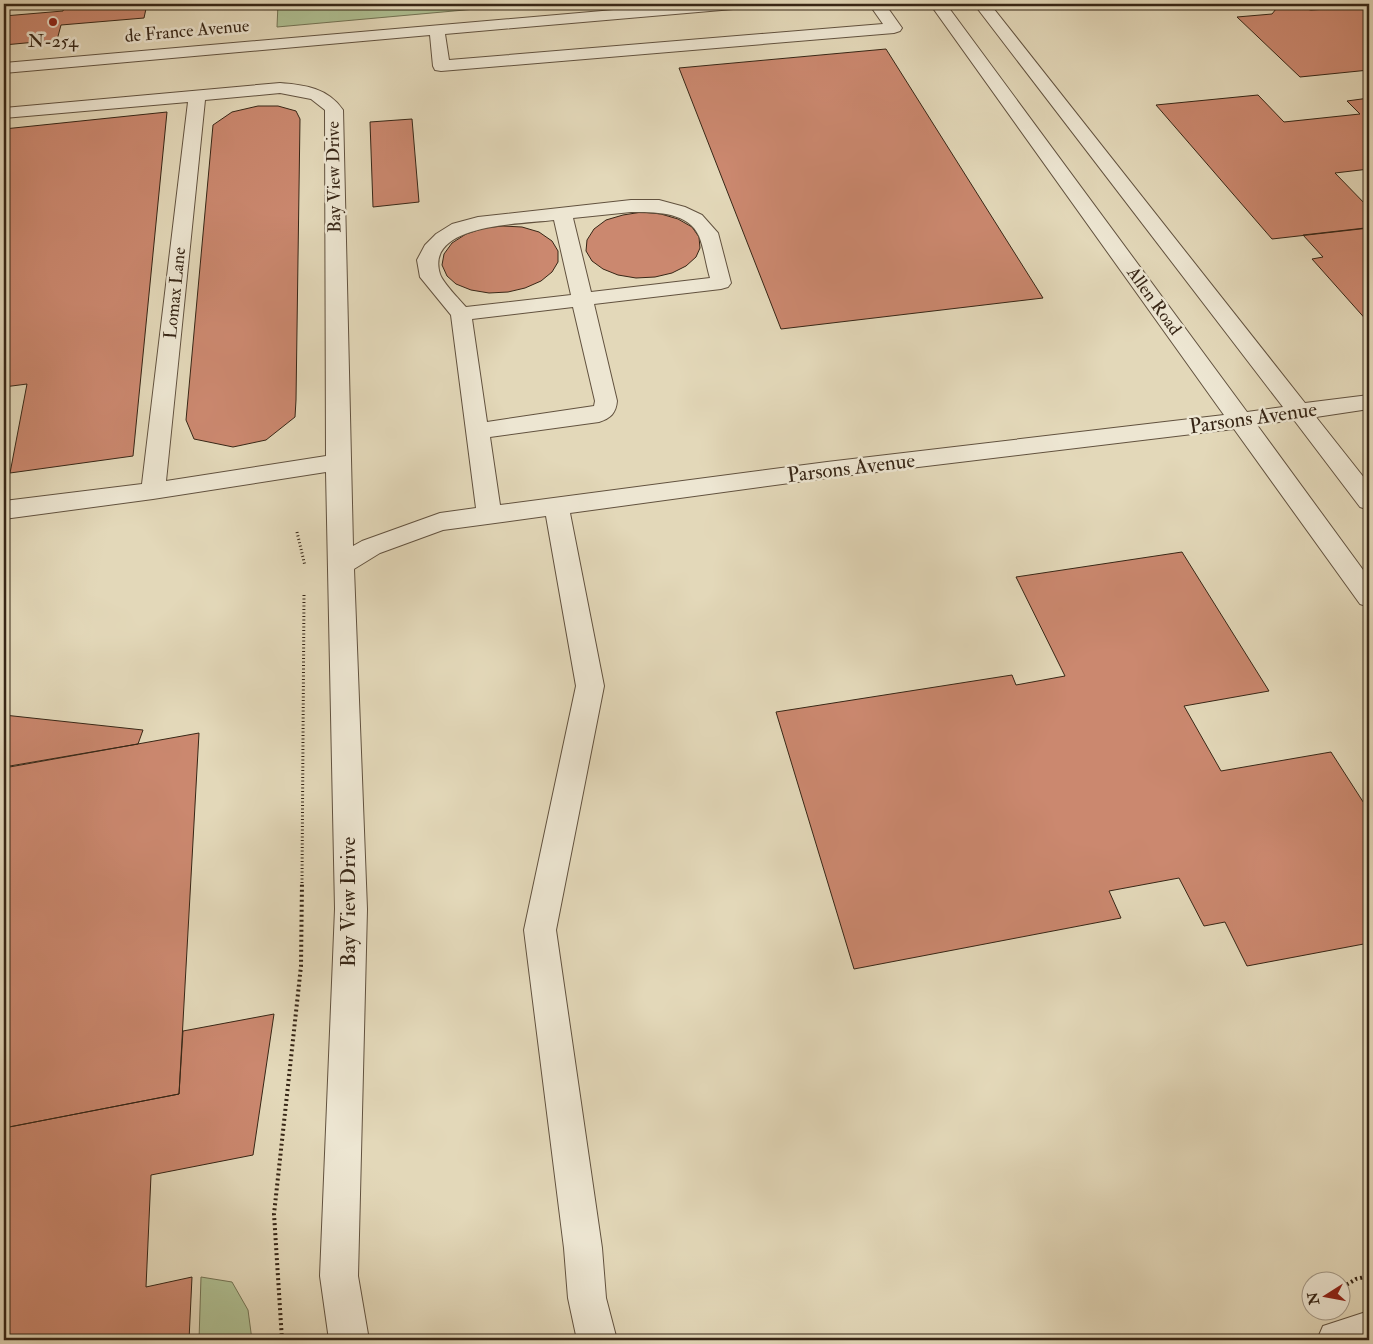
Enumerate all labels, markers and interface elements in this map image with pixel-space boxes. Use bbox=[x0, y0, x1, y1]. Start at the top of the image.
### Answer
street label: de France Avenue bbox=[124, 14, 251, 48]
marker: N-254 bbox=[47, 16, 59, 28]
place label: N-254 bbox=[28, 30, 79, 53]
street label: Bay View Drive bbox=[322, 120, 346, 233]
street label: Lomax Lane bbox=[159, 245, 191, 340]
street label: Allen Road bbox=[1121, 262, 1187, 340]
street label: Parsons Avenue bbox=[1187, 396, 1319, 440]
street label: Parsons Avenue bbox=[785, 447, 917, 489]
street label: Bay View Drive bbox=[335, 837, 362, 967]
north arrow bbox=[1300, 1272, 1350, 1322]
text: N bbox=[1304, 1290, 1323, 1307]

